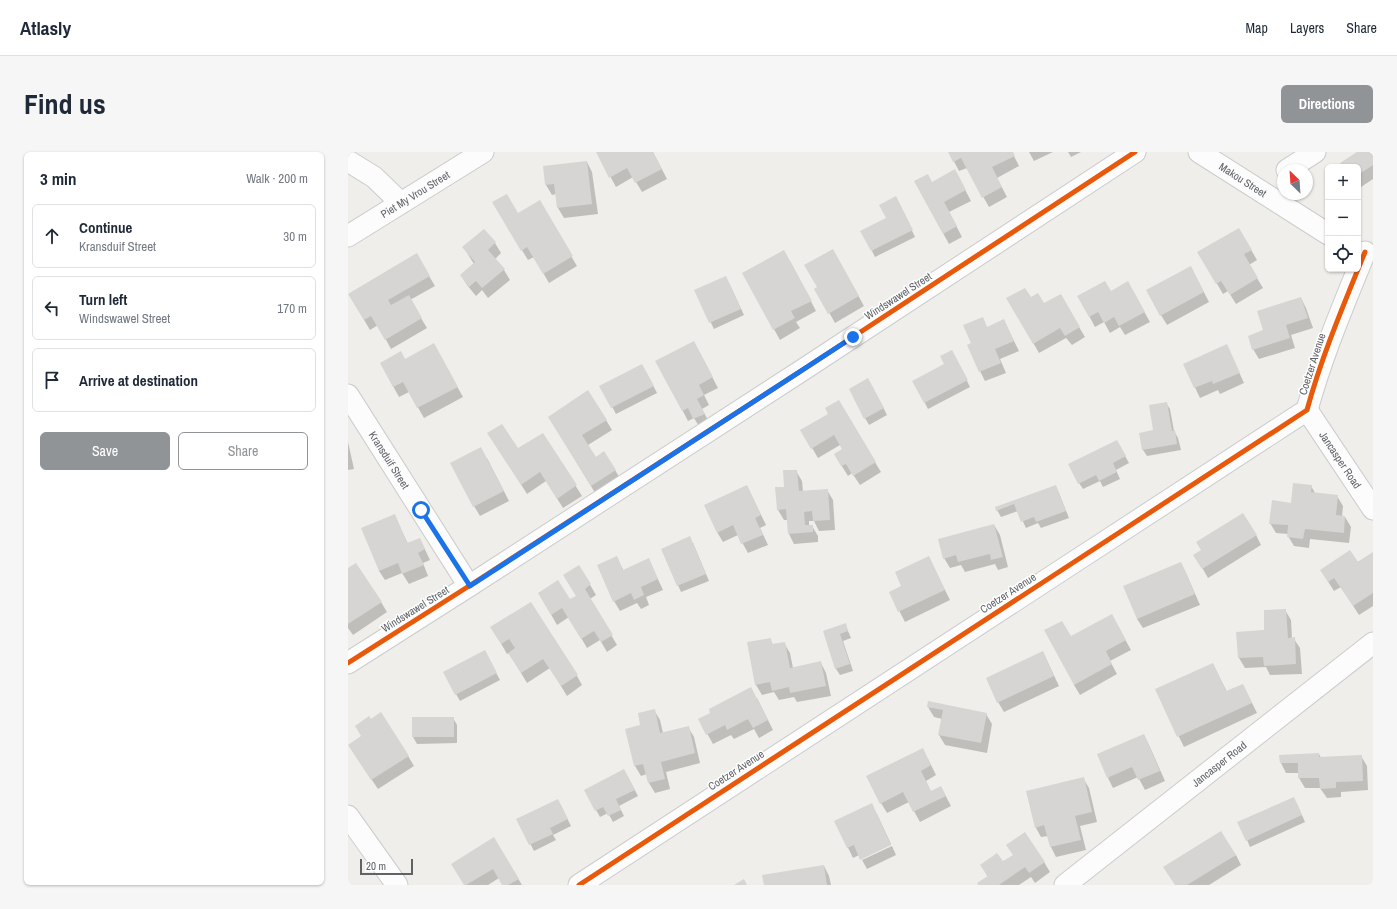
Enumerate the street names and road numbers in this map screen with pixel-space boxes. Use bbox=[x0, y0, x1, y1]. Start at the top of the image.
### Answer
street label: Makou Street bbox=[1216, 160, 1270, 200]
street label: Piet My Vrou Street bbox=[378, 167, 453, 221]
street label: Windswawel Street bbox=[862, 269, 935, 323]
street label: Coetzer Avenue bbox=[1295, 331, 1329, 397]
street label: Kransduif Street bbox=[366, 429, 413, 492]
street label: Jancasper Road bbox=[1316, 429, 1364, 491]
street label: Coetzer Avenue bbox=[977, 570, 1039, 616]
street label: Windswawel Street bbox=[379, 582, 452, 635]
street label: Jancasper Road bbox=[1189, 738, 1249, 790]
street label: Coetzer Avenue bbox=[705, 747, 767, 793]

